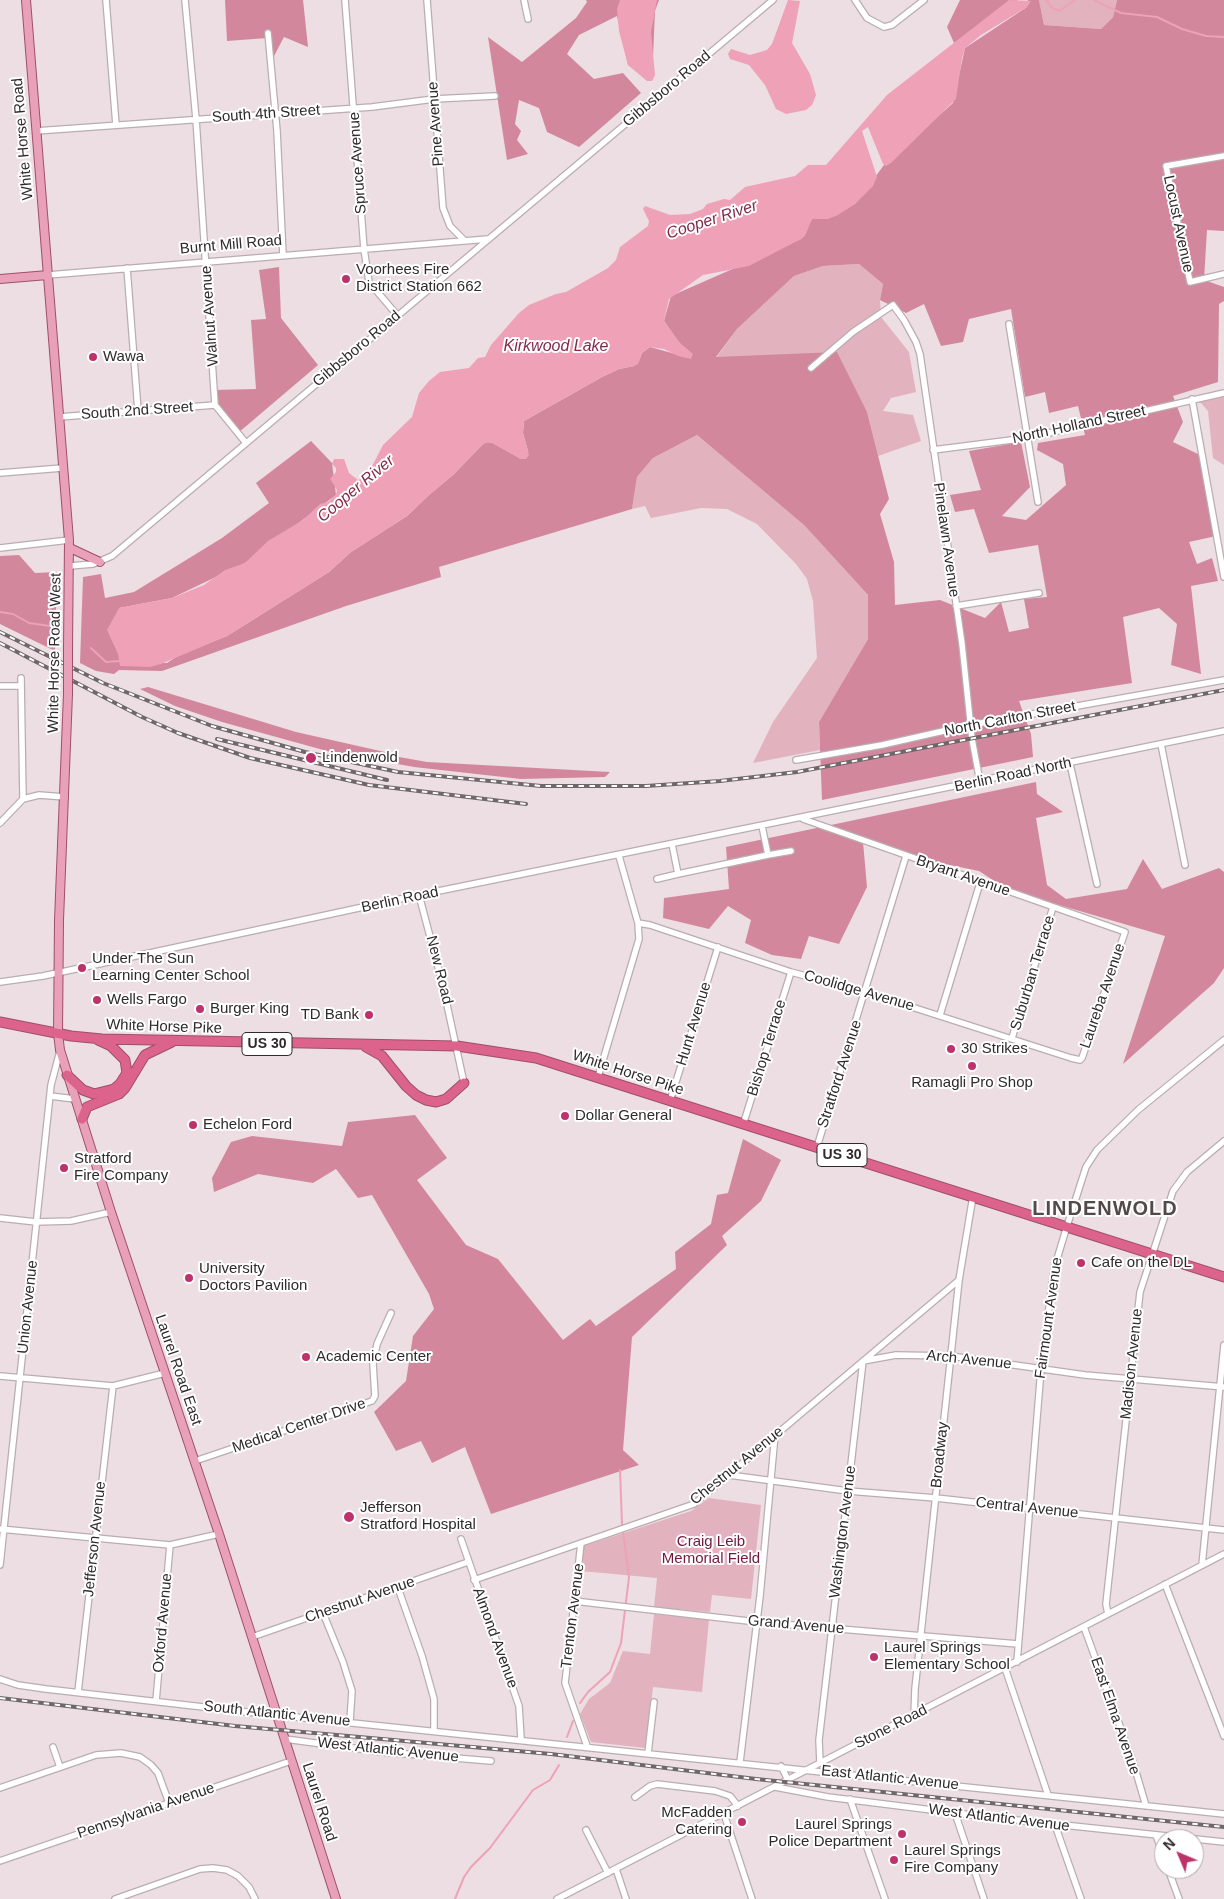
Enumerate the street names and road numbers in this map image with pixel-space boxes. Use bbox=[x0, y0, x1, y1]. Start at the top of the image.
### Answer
street label: Gibbsboro Road bbox=[619, 47, 715, 131]
street label: White Horse Road bbox=[9, 77, 37, 201]
street label: Pine Avenue bbox=[424, 81, 448, 167]
street label: South 4th Street bbox=[211, 101, 321, 127]
street label: Spruce Avenue bbox=[345, 111, 371, 215]
street label: Locust Avenue bbox=[1159, 174, 1197, 274]
street label: Burnt Mill Road bbox=[179, 232, 283, 258]
street label: Walnut Avenue bbox=[198, 265, 222, 367]
street label: Gibbsboro Road bbox=[309, 307, 405, 391]
street label: South 2nd Street bbox=[80, 398, 194, 424]
street label: North Holland Street bbox=[1011, 402, 1147, 448]
street label: Pinelawn Avenue bbox=[929, 481, 963, 599]
street label: White Horse Road West bbox=[45, 573, 65, 733]
street label: North Carlton Street bbox=[943, 697, 1077, 741]
street label: Berlin Road North bbox=[953, 754, 1073, 796]
street label: Bryant Avenue bbox=[914, 852, 1012, 900]
street label: Berlin Road bbox=[360, 883, 440, 917]
street label: Suburban Terrace bbox=[1007, 913, 1059, 1033]
street label: New Road bbox=[422, 934, 456, 1006]
street label: Laureba Avenue bbox=[1077, 941, 1129, 1051]
street label: Coolidge Avenue bbox=[802, 967, 916, 1015]
street label: Hunt Avenue bbox=[673, 980, 715, 1068]
street label: Bishop Terrace bbox=[744, 998, 790, 1098]
street label: White Horse Pike bbox=[106, 1016, 222, 1038]
street label: Stratford Avenue bbox=[814, 1018, 866, 1130]
road number: US 30 bbox=[242, 1032, 292, 1056]
street label: White Horse Pike bbox=[570, 1047, 686, 1099]
road number: US 30 bbox=[817, 1144, 867, 1166]
street label: Fairmount Avenue bbox=[1032, 1256, 1066, 1380]
street label: Union Avenue bbox=[14, 1259, 42, 1355]
street label: Madison Avenue bbox=[1117, 1308, 1147, 1420]
street label: Laurel Road East bbox=[151, 1312, 205, 1428]
street label: Arch Avenue bbox=[925, 1347, 1013, 1373]
street label: Medical Center Drive bbox=[230, 1395, 368, 1457]
street label: Broadway bbox=[928, 1421, 952, 1489]
street label: Chestnut Avenue bbox=[687, 1423, 787, 1509]
street label: Washington Avenue bbox=[826, 1465, 860, 1599]
street label: Jefferson Avenue bbox=[80, 1480, 110, 1598]
street label: Central Avenue bbox=[975, 1494, 1079, 1522]
street label: Trenton Avenue bbox=[558, 1562, 588, 1670]
street label: Oxford Avenue bbox=[150, 1573, 176, 1673]
street label: Chestnut Avenue bbox=[303, 1573, 417, 1627]
street label: Almond Avenue bbox=[468, 1585, 522, 1691]
street label: Grand Avenue bbox=[747, 1612, 845, 1638]
street label: East Elma Avenue bbox=[1086, 1655, 1144, 1777]
street label: South Atlantic Avenue bbox=[203, 1697, 351, 1731]
street label: Stone Road bbox=[852, 1701, 930, 1753]
street label: West Atlantic Avenue bbox=[316, 1734, 460, 1766]
street label: Laurel Road bbox=[298, 1760, 340, 1844]
street label: East Atlantic Avenue bbox=[820, 1762, 960, 1794]
street label: Pennsylvania Avenue bbox=[75, 1779, 217, 1843]
street label: West Atlantic Avenue bbox=[927, 1800, 1071, 1836]

